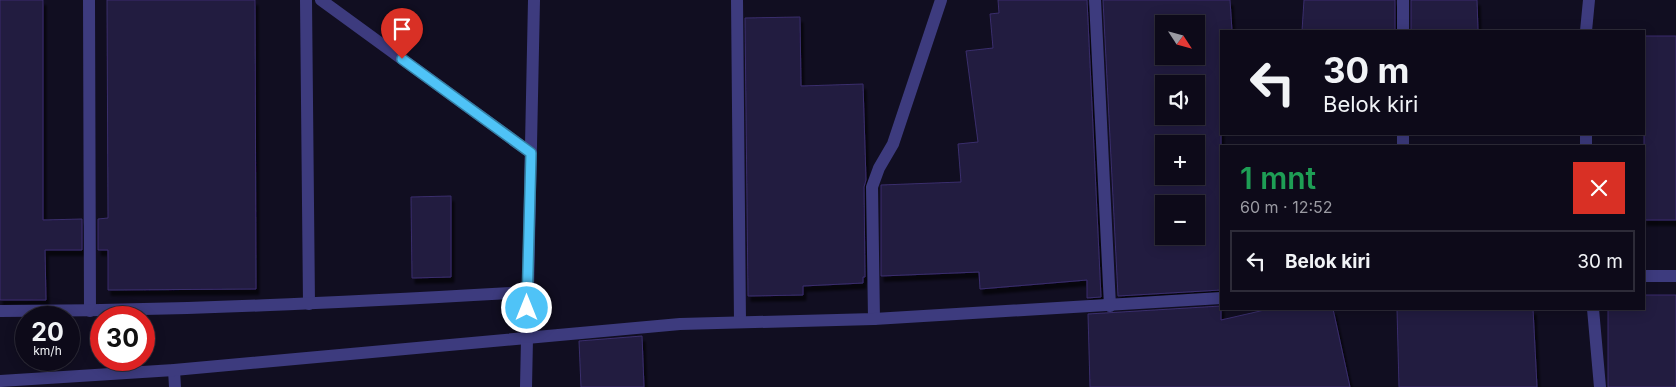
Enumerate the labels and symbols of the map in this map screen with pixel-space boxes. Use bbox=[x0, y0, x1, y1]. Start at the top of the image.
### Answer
pin bbox=[381, 8, 423, 59]
north arrow bbox=[1155, 15, 1205, 65]
position arrow bbox=[500, 281, 552, 333]
speed limit sign: 30 bbox=[90, 306, 155, 371]

